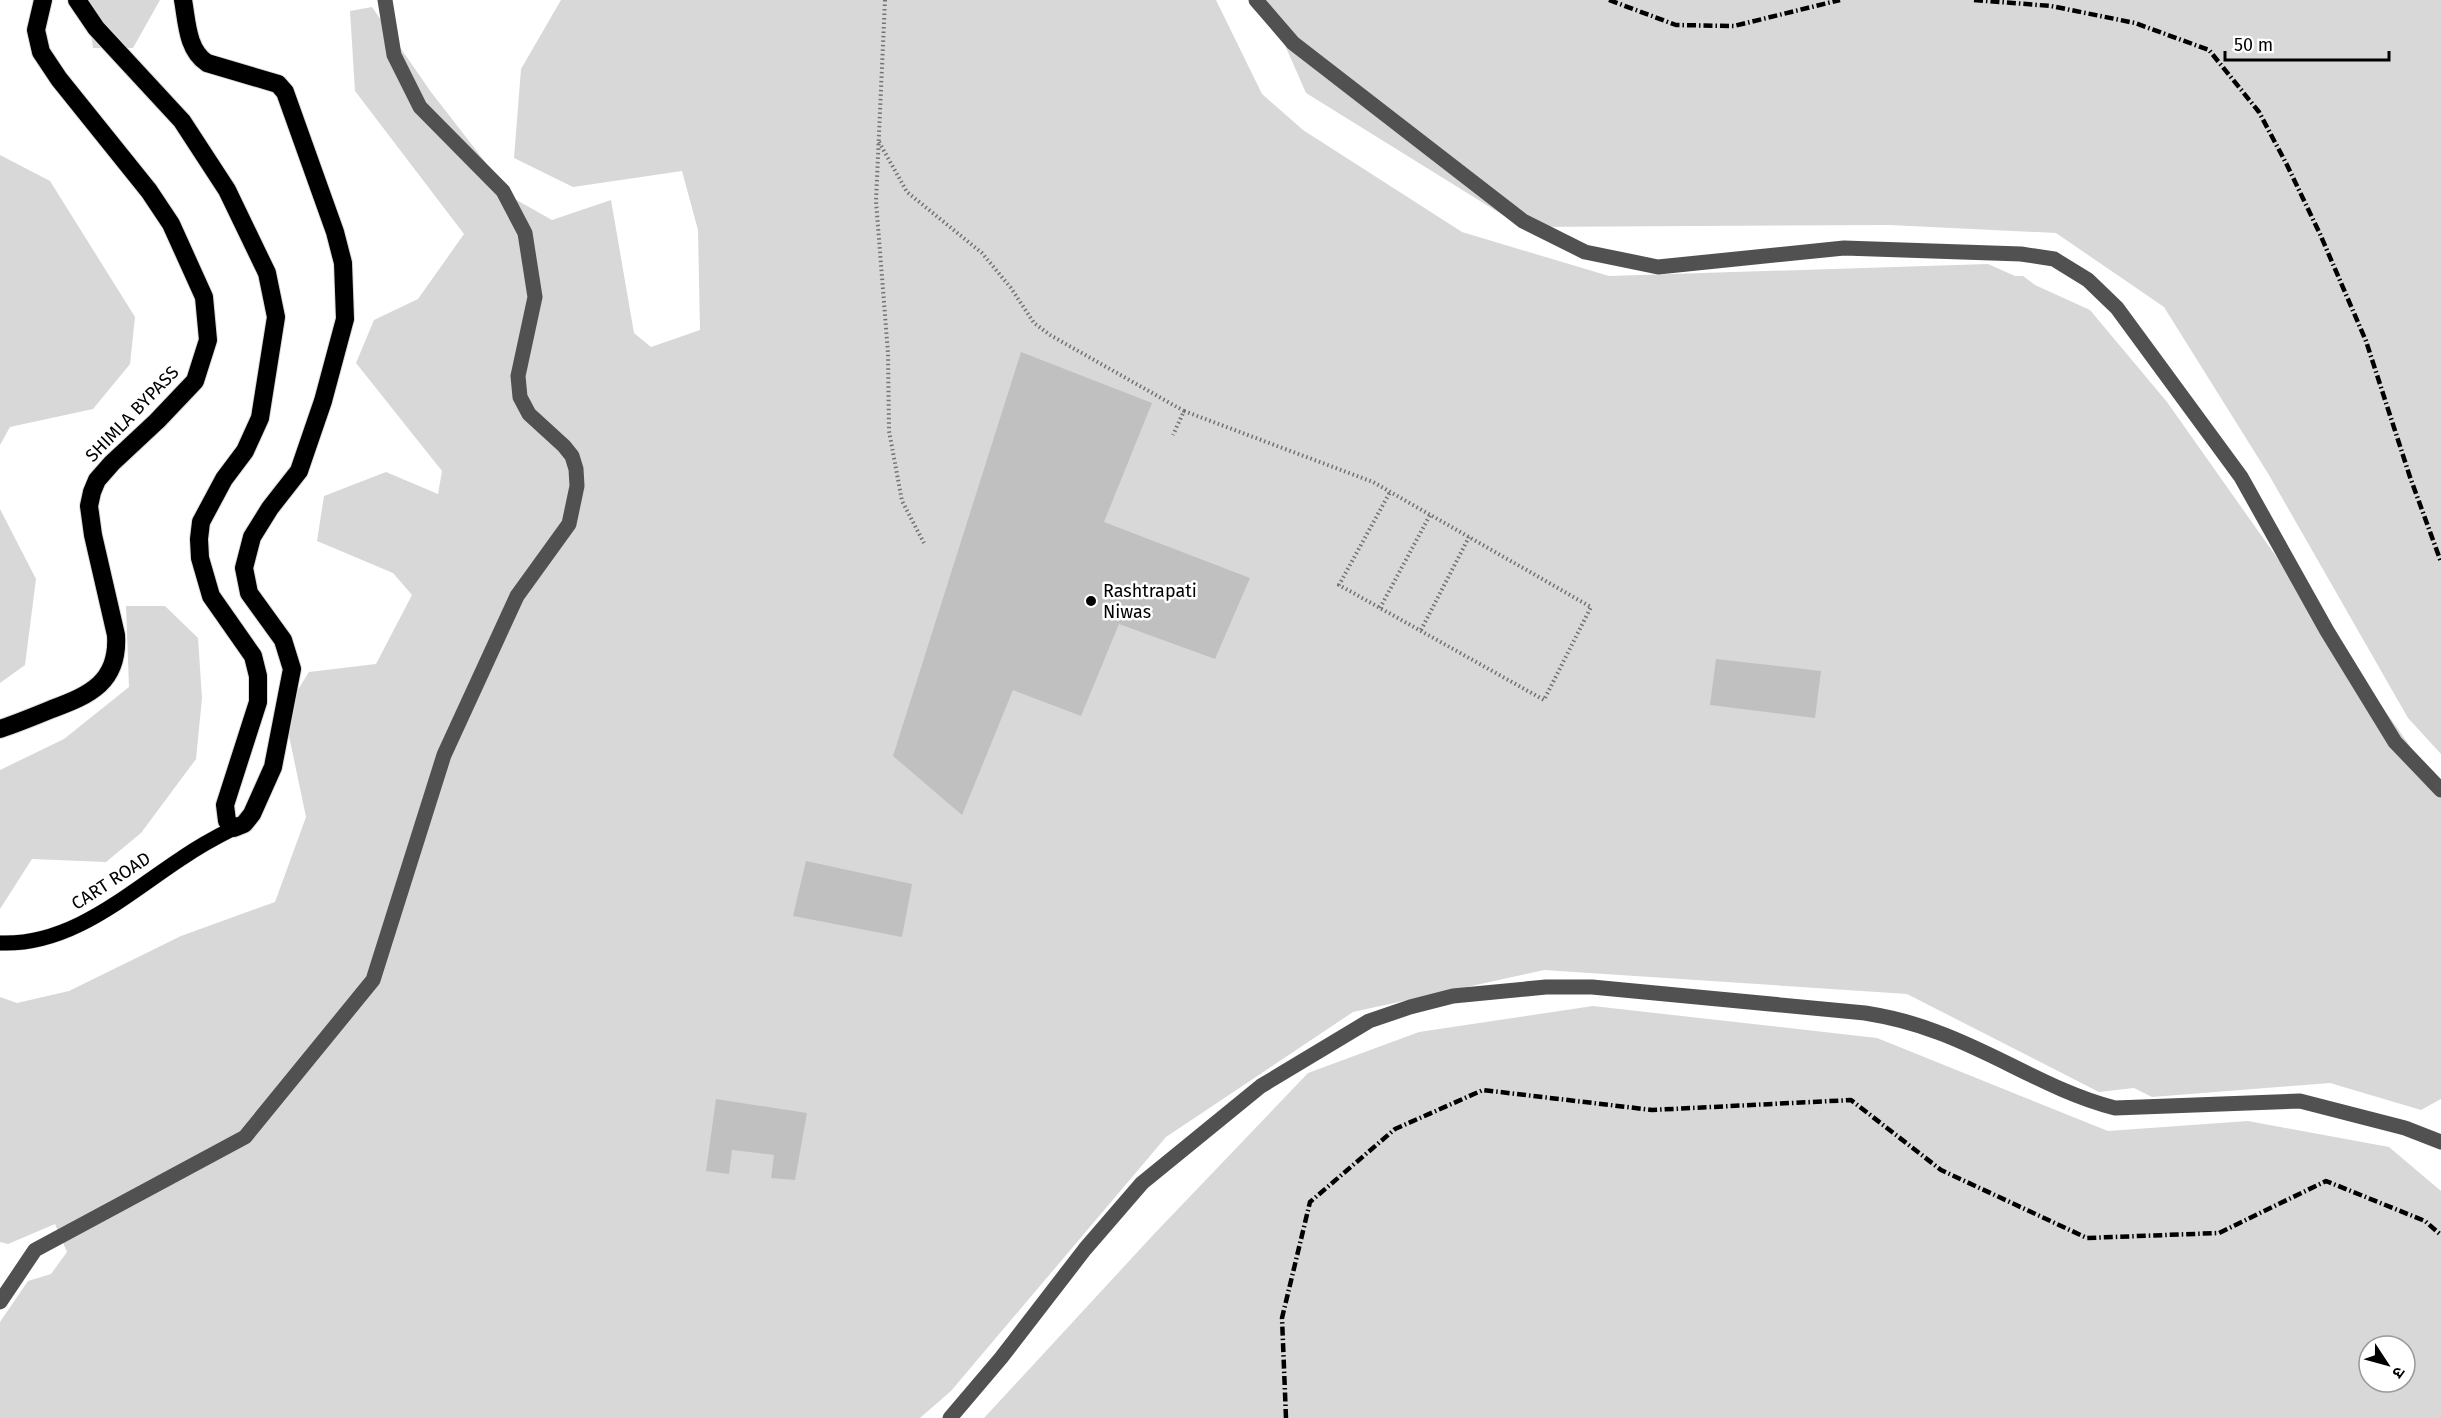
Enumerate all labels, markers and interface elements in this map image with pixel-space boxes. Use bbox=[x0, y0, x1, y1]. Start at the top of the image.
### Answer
scale bar bbox=[2225, 24, 2388, 62]
text: 50 m bbox=[2234, 34, 2273, 56]
street label: SHIMLA BYPASS bbox=[81, 361, 183, 467]
place label: Rashtrapati Niwas bbox=[1103, 580, 1197, 623]
marker: Rashtrapati Niwas bbox=[1084, 594, 1098, 608]
street label: CART ROAD bbox=[67, 847, 155, 915]
north arrow bbox=[2357, 1334, 2417, 1394]
text: उ bbox=[2388, 1363, 2409, 1382]

